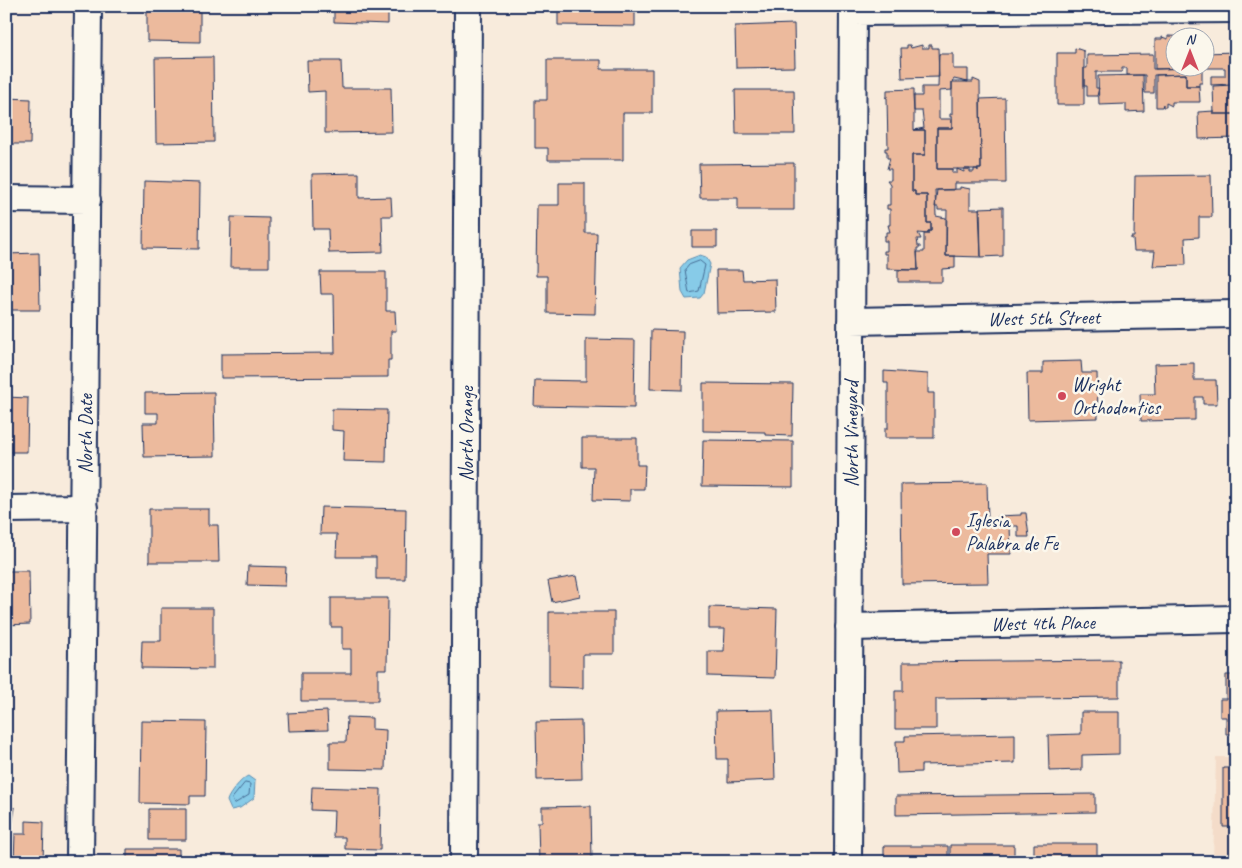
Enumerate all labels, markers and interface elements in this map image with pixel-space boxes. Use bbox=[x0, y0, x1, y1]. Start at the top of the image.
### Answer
north arrow bbox=[1164, 28, 1214, 78]
text: N bbox=[1186, 31, 1197, 48]
street label: West 5th Street bbox=[988, 304, 1103, 331]
place label: Wright Orthodontics bbox=[1072, 372, 1162, 420]
street label: North Vineyard bbox=[839, 378, 864, 487]
street label: North Orange bbox=[454, 385, 479, 482]
marker: Wright Orthodontics bbox=[1056, 390, 1068, 402]
street label: North Date bbox=[73, 393, 98, 474]
place label: Iglesia Palabra de Fe bbox=[966, 508, 1059, 556]
marker: Iglesia Palabra de Fe bbox=[950, 526, 962, 538]
street label: West 4th Place bbox=[991, 610, 1097, 636]

